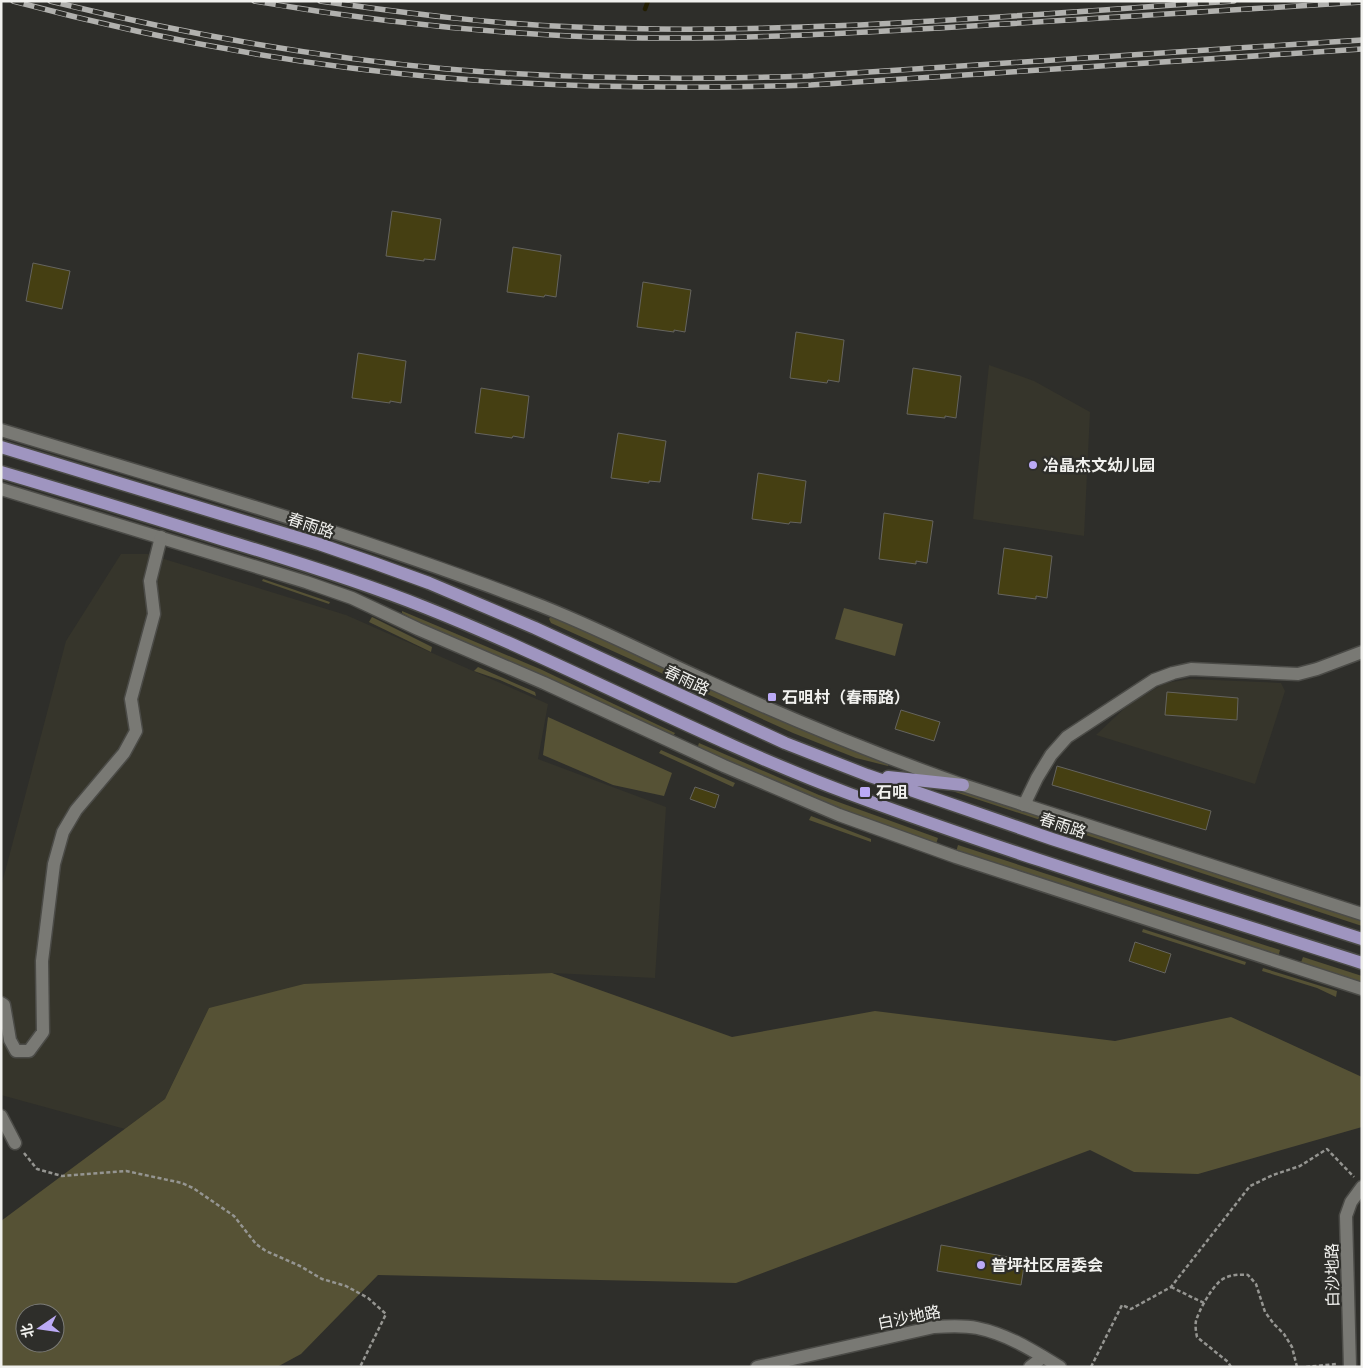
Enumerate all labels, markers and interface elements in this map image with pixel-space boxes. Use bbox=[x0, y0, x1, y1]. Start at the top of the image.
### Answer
place label: 冶晶杰文幼儿园 bbox=[1043, 454, 1155, 476]
marker: 冶晶杰文幼儿园 bbox=[1027, 459, 1039, 471]
street label: 春雨路 bbox=[285, 507, 337, 543]
street label: 春雨路 bbox=[661, 660, 713, 700]
place label: 石咀村（春雨路） bbox=[782, 686, 910, 708]
marker: 石咀村（春雨路） bbox=[766, 691, 778, 703]
place label: 石咀 bbox=[876, 781, 908, 803]
marker: 石咀 bbox=[858, 785, 872, 799]
street label: 春雨路 bbox=[1037, 807, 1089, 843]
street label: 白沙地路 bbox=[1320, 1243, 1344, 1307]
place label: 普坪社区居委会 bbox=[991, 1254, 1103, 1276]
marker: 普坪社区居委会 bbox=[975, 1259, 987, 1271]
street label: 白沙地路 bbox=[875, 1300, 943, 1334]
north arrow bbox=[15, 1303, 65, 1353]
text: 北 bbox=[16, 1322, 39, 1340]

